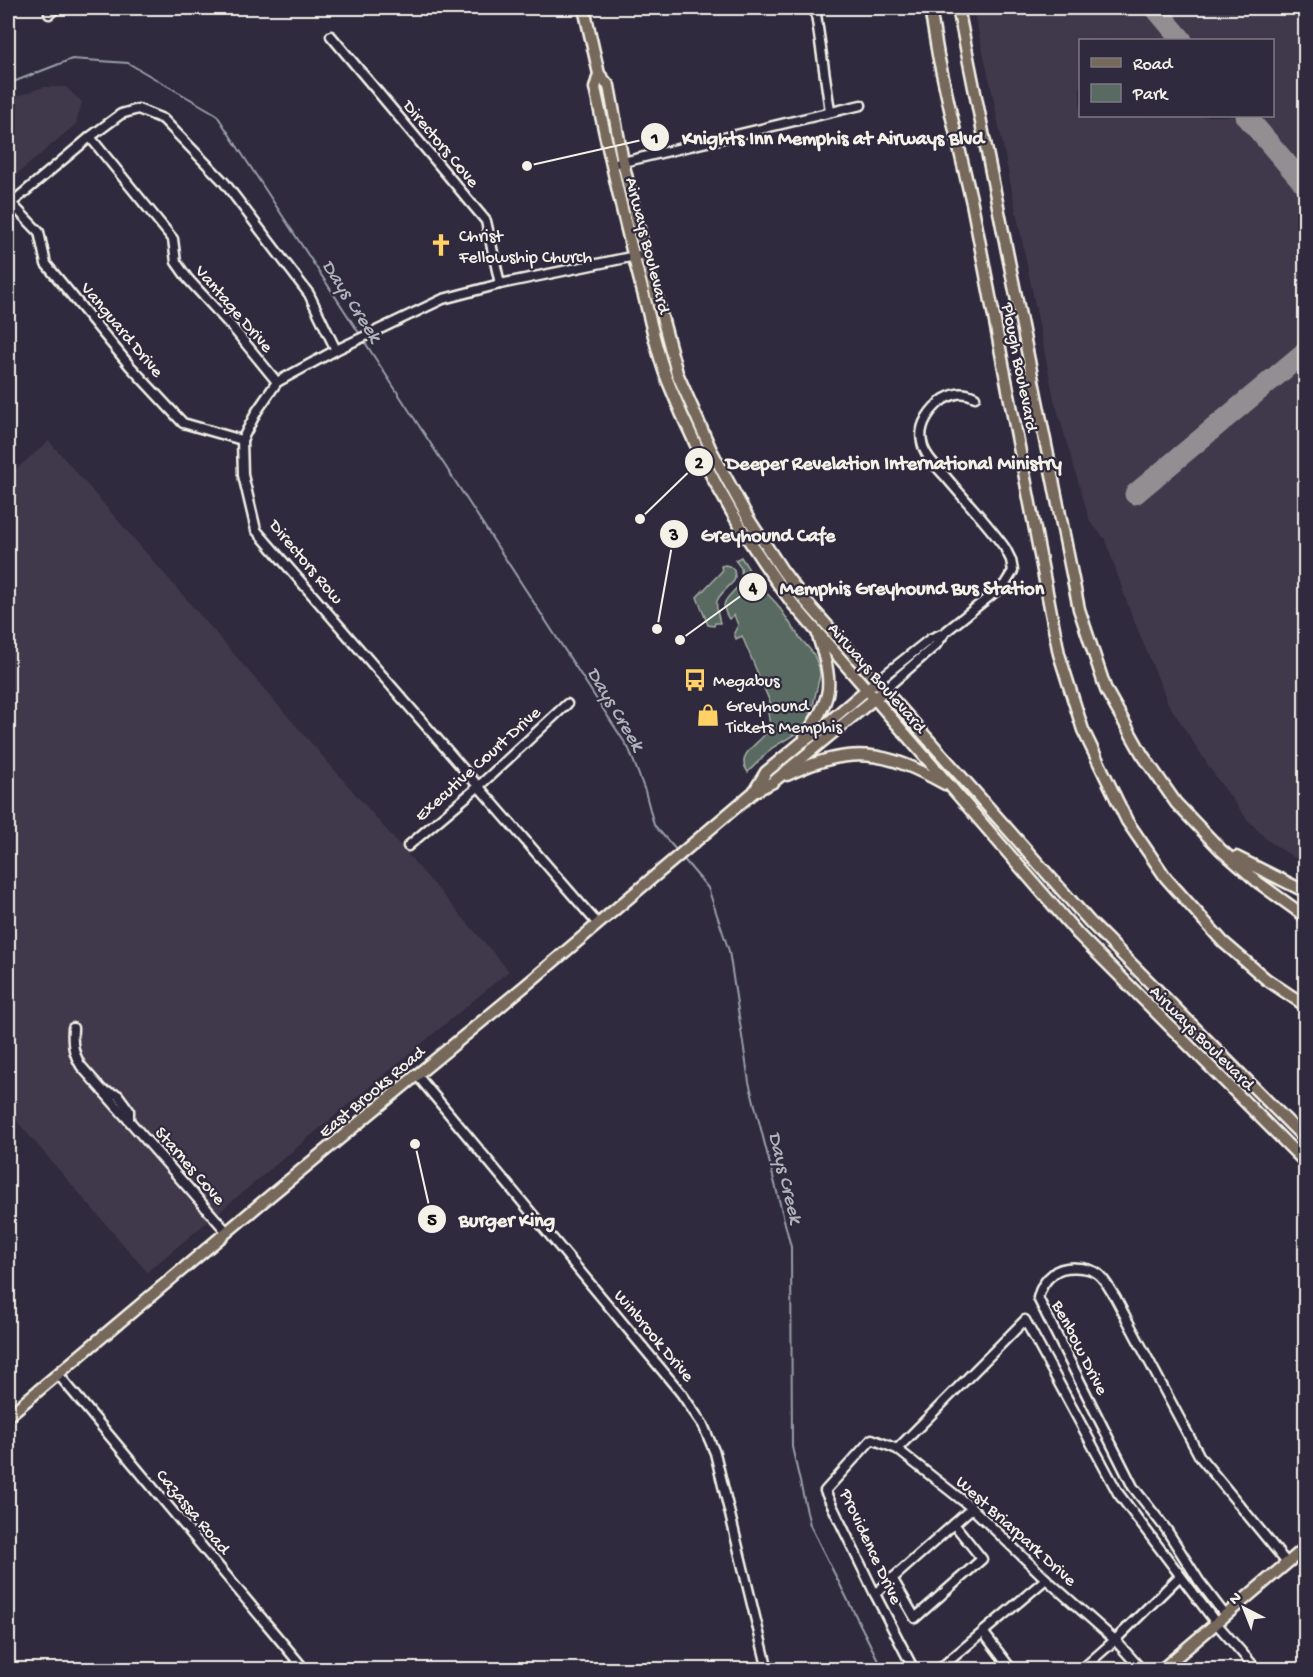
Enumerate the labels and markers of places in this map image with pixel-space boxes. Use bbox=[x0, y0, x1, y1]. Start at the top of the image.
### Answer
callout: Knights Inn Memphis at Airways Blvd bbox=[640, 118, 996, 156]
place label: Christ Fellowship Church bbox=[458, 227, 592, 269]
church icon: Christ Fellowship Church bbox=[428, 232, 454, 258]
callout: Deeper Revelation International Ministry bbox=[684, 443, 1074, 481]
callout: Greyhound Cafe bbox=[659, 515, 847, 553]
callout: Memphis Greyhound Bus Station bbox=[738, 568, 1057, 606]
bus stop icon: Megabus bbox=[682, 667, 708, 693]
place label: Megabus bbox=[713, 672, 781, 693]
place label: Greyhound Tickets Memphis bbox=[725, 697, 843, 739]
shop icon: Greyhound Tickets Memphis bbox=[695, 702, 721, 728]
callout: Burger King bbox=[417, 1200, 568, 1238]

